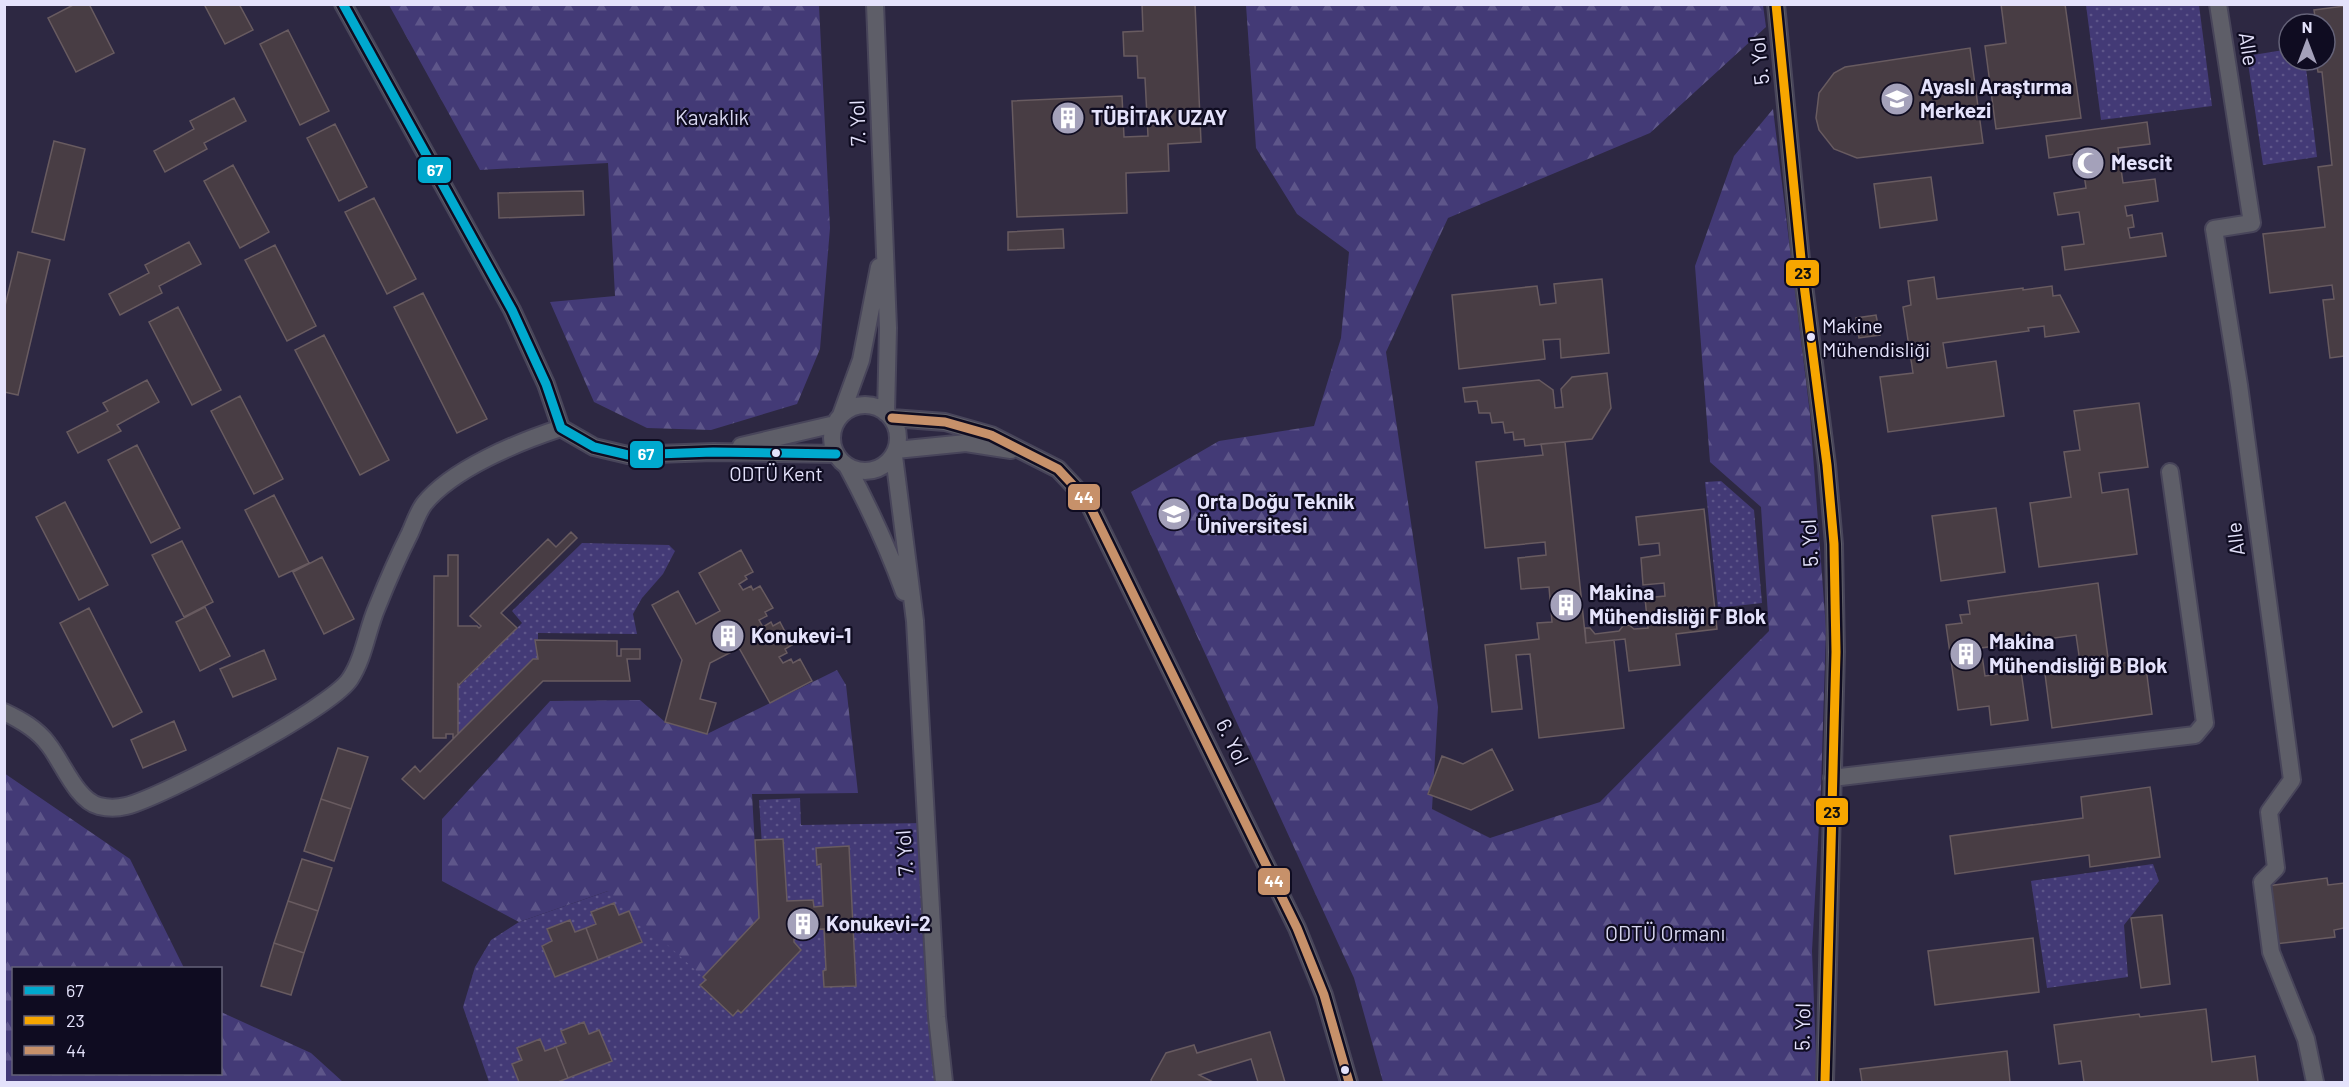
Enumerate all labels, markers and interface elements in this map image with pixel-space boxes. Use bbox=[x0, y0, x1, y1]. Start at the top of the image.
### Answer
north arrow bbox=[2277, 12, 2337, 72]
text: N bbox=[2302, 17, 2312, 36]
street label: Alle bbox=[2235, 30, 2264, 67]
street label: 5. Yol bbox=[1744, 36, 1773, 86]
place label: Ayaslı Araştırma Merkezi bbox=[1920, 73, 2072, 122]
school or university icon: Ayaslı Araştırma Merkezi bbox=[1879, 81, 1915, 117]
street label: 7. Yol bbox=[843, 100, 870, 146]
building icon: TÜBİTAK UZAY bbox=[1050, 100, 1086, 136]
park label: Kavaklık bbox=[675, 104, 749, 129]
place label: TÜBİTAK UZAY bbox=[1091, 104, 1228, 129]
mosque icon: Mescit bbox=[2070, 145, 2106, 181]
place label: Mescit bbox=[2111, 149, 2173, 174]
line badge: 67 bbox=[417, 156, 452, 184]
text: 67 bbox=[427, 160, 443, 179]
line badge: 23 bbox=[1785, 259, 1820, 287]
text: 23 bbox=[1794, 263, 1812, 282]
place label: Makine Mühendisliği bbox=[1822, 313, 1930, 361]
marker: Makine Mühendisliği bbox=[1805, 331, 1817, 343]
line badge: 67 bbox=[629, 440, 664, 469]
text: 67 bbox=[638, 444, 654, 463]
marker: ODTÜ Kent bbox=[770, 447, 782, 459]
place label: ODTÜ Kent bbox=[729, 461, 823, 485]
line badge: 44 bbox=[1067, 483, 1101, 511]
text: 44 bbox=[1074, 487, 1094, 506]
place label: Orta Doğu Teknik Üniversitesi bbox=[1197, 488, 1355, 537]
school or university icon: Orta Doğu Teknik Üniversitesi bbox=[1156, 496, 1192, 532]
street label: 5. Yol bbox=[1795, 519, 1822, 568]
street label: Alle bbox=[2220, 521, 2249, 557]
place label: Makina Mühendisliği F Blok bbox=[1589, 579, 1766, 628]
building icon: Makina Mühendisliği F Blok bbox=[1548, 587, 1584, 623]
building icon: Konukevi-1 bbox=[710, 618, 746, 654]
place label: Konukevi-1 bbox=[751, 622, 851, 647]
place label: Makina Mühendisliği B Blok bbox=[1989, 628, 2168, 677]
building icon: Makina Mühendisliği B Blok bbox=[1948, 636, 1984, 672]
street label: 6. Yol bbox=[1212, 714, 1255, 768]
line badge: 23 bbox=[1815, 797, 1849, 826]
text: 23 bbox=[1823, 802, 1841, 821]
street label: 7. Yol bbox=[889, 829, 918, 877]
line badge: 44 bbox=[1257, 867, 1291, 896]
text: 44 bbox=[1264, 871, 1284, 890]
building icon: Konukevi-2 bbox=[785, 906, 821, 942]
place label: Konukevi-2 bbox=[826, 910, 931, 935]
park label: ODTÜ Ormanı bbox=[1605, 920, 1725, 945]
legend bbox=[12, 967, 222, 1075]
text: 67 bbox=[66, 979, 84, 1001]
street label: 5. Yol bbox=[1789, 1003, 1814, 1051]
text: 23 bbox=[66, 1009, 85, 1031]
text: 44 bbox=[66, 1039, 86, 1061]
unlabelled marker bbox=[1339, 1064, 1351, 1076]

